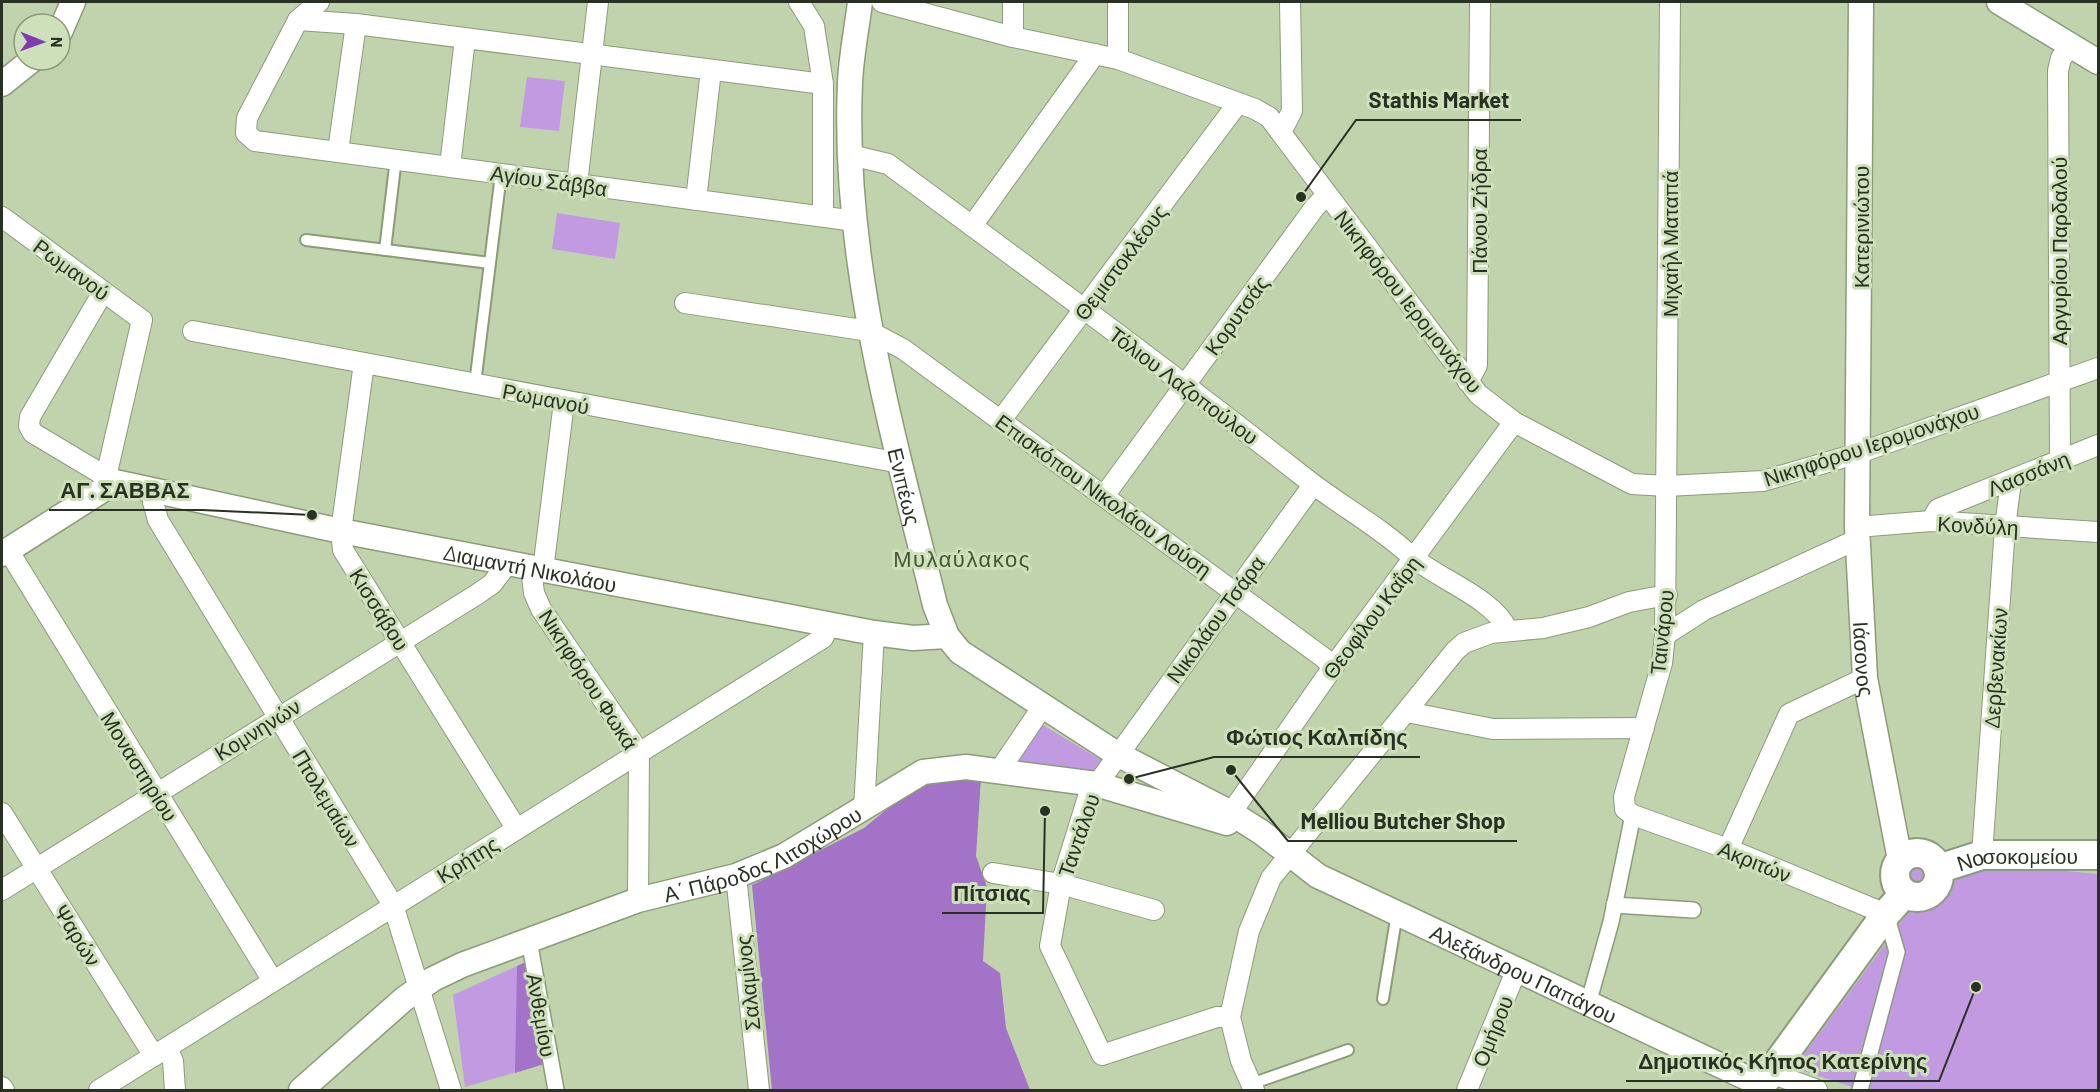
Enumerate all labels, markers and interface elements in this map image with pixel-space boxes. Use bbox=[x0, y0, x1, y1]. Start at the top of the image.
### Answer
north arrow bbox=[12, 12, 72, 72]
text: N bbox=[48, 37, 67, 48]
callout: Stathis Market bbox=[1356, 80, 1521, 120]
text: Stathis Market bbox=[1369, 86, 1509, 112]
street label: Πάνου Ζήδρα bbox=[1466, 148, 1491, 274]
street label: Αργυρίου Παρδαλού bbox=[2046, 157, 2071, 345]
street label: Αγίου Σάββα bbox=[489, 159, 609, 201]
street label: Κατερινιώτου bbox=[1848, 166, 1873, 288]
street label: Μιχαήλ Ματαπά bbox=[1657, 171, 1682, 317]
street label: Θεμιστοκλέους bbox=[1068, 199, 1172, 325]
street label: Νικηφόρου Ιερομονάχου bbox=[1330, 205, 1488, 397]
street label: Ρωμανού bbox=[29, 233, 115, 305]
street label: Κορυτσάς bbox=[1199, 270, 1273, 360]
street label: Τόλιου Λαζοπούλου bbox=[1105, 321, 1263, 449]
street label: Ρωμανού bbox=[501, 377, 591, 419]
street label: Νικηφόρου Ιερομονάχου bbox=[1760, 397, 1982, 491]
street label: Επισκόπου Νικολάου Λούση bbox=[991, 408, 1217, 582]
street label: Ενιπέως bbox=[884, 445, 927, 527]
street label: Λασσάνη bbox=[1983, 445, 2073, 501]
callout: ΑΓ. ΣΑΒΒΑΣ bbox=[49, 470, 202, 510]
text: ΑΓ. ΣΑΒΒΑΣ bbox=[60, 476, 190, 502]
street label: Κονδύλη bbox=[1937, 510, 2019, 540]
street label: Διαμαντή Νικολάου bbox=[442, 538, 619, 596]
district label: Μυλαύλακος bbox=[893, 545, 1031, 571]
street label: Νικολάου Τσάρα bbox=[1161, 551, 1269, 687]
street label: Θεοφίλου Καΐρη bbox=[1317, 551, 1425, 683]
street label: Κισσάβου bbox=[345, 563, 415, 655]
street label: Ταινάρου bbox=[1644, 588, 1678, 676]
street label: Νικηφόρου Φωκά bbox=[534, 604, 644, 754]
street label: Δερβενακίων bbox=[1978, 607, 2012, 729]
street label: Ιάσονος bbox=[1850, 621, 1881, 698]
street label: Κομνηνών bbox=[209, 693, 305, 765]
street label: Μοναστηρίου bbox=[96, 707, 184, 825]
callout: Φώτιος Καλπίδης bbox=[1214, 717, 1420, 757]
text: Φώτιος Καλπίδης bbox=[1226, 723, 1408, 750]
street label: Πτολεμαίων bbox=[288, 745, 366, 851]
street label: Ταντάλου bbox=[1052, 790, 1104, 880]
street label: Α΄ Πάροδος Λιτοχώρου bbox=[661, 800, 865, 906]
callout: Melliou Butcher Shop bbox=[1288, 801, 1517, 841]
text: Melliou Butcher Shop bbox=[1301, 807, 1505, 833]
street label: Κρήτης bbox=[432, 830, 502, 888]
street label: Ακριτών bbox=[1715, 835, 1795, 887]
street label: Νοσοκομείου bbox=[1953, 843, 2078, 875]
callout: Πίτσιας bbox=[942, 873, 1043, 913]
text: Πίτσιας bbox=[953, 879, 1031, 906]
street label: Ψαρών bbox=[49, 900, 107, 970]
street label: Αλεξάνδρου Παπάγου bbox=[1427, 918, 1621, 1027]
street label: Σαλαμίνος bbox=[730, 934, 764, 1032]
street label: Ανθεμίου bbox=[522, 971, 562, 1059]
street label: Ομήρου bbox=[1466, 992, 1518, 1070]
callout: Δημοτικός Κήπος Κατερίνης bbox=[1626, 1041, 1939, 1081]
text: Δημοτικός Κήπος Κατερίνης bbox=[1639, 1047, 1927, 1074]

